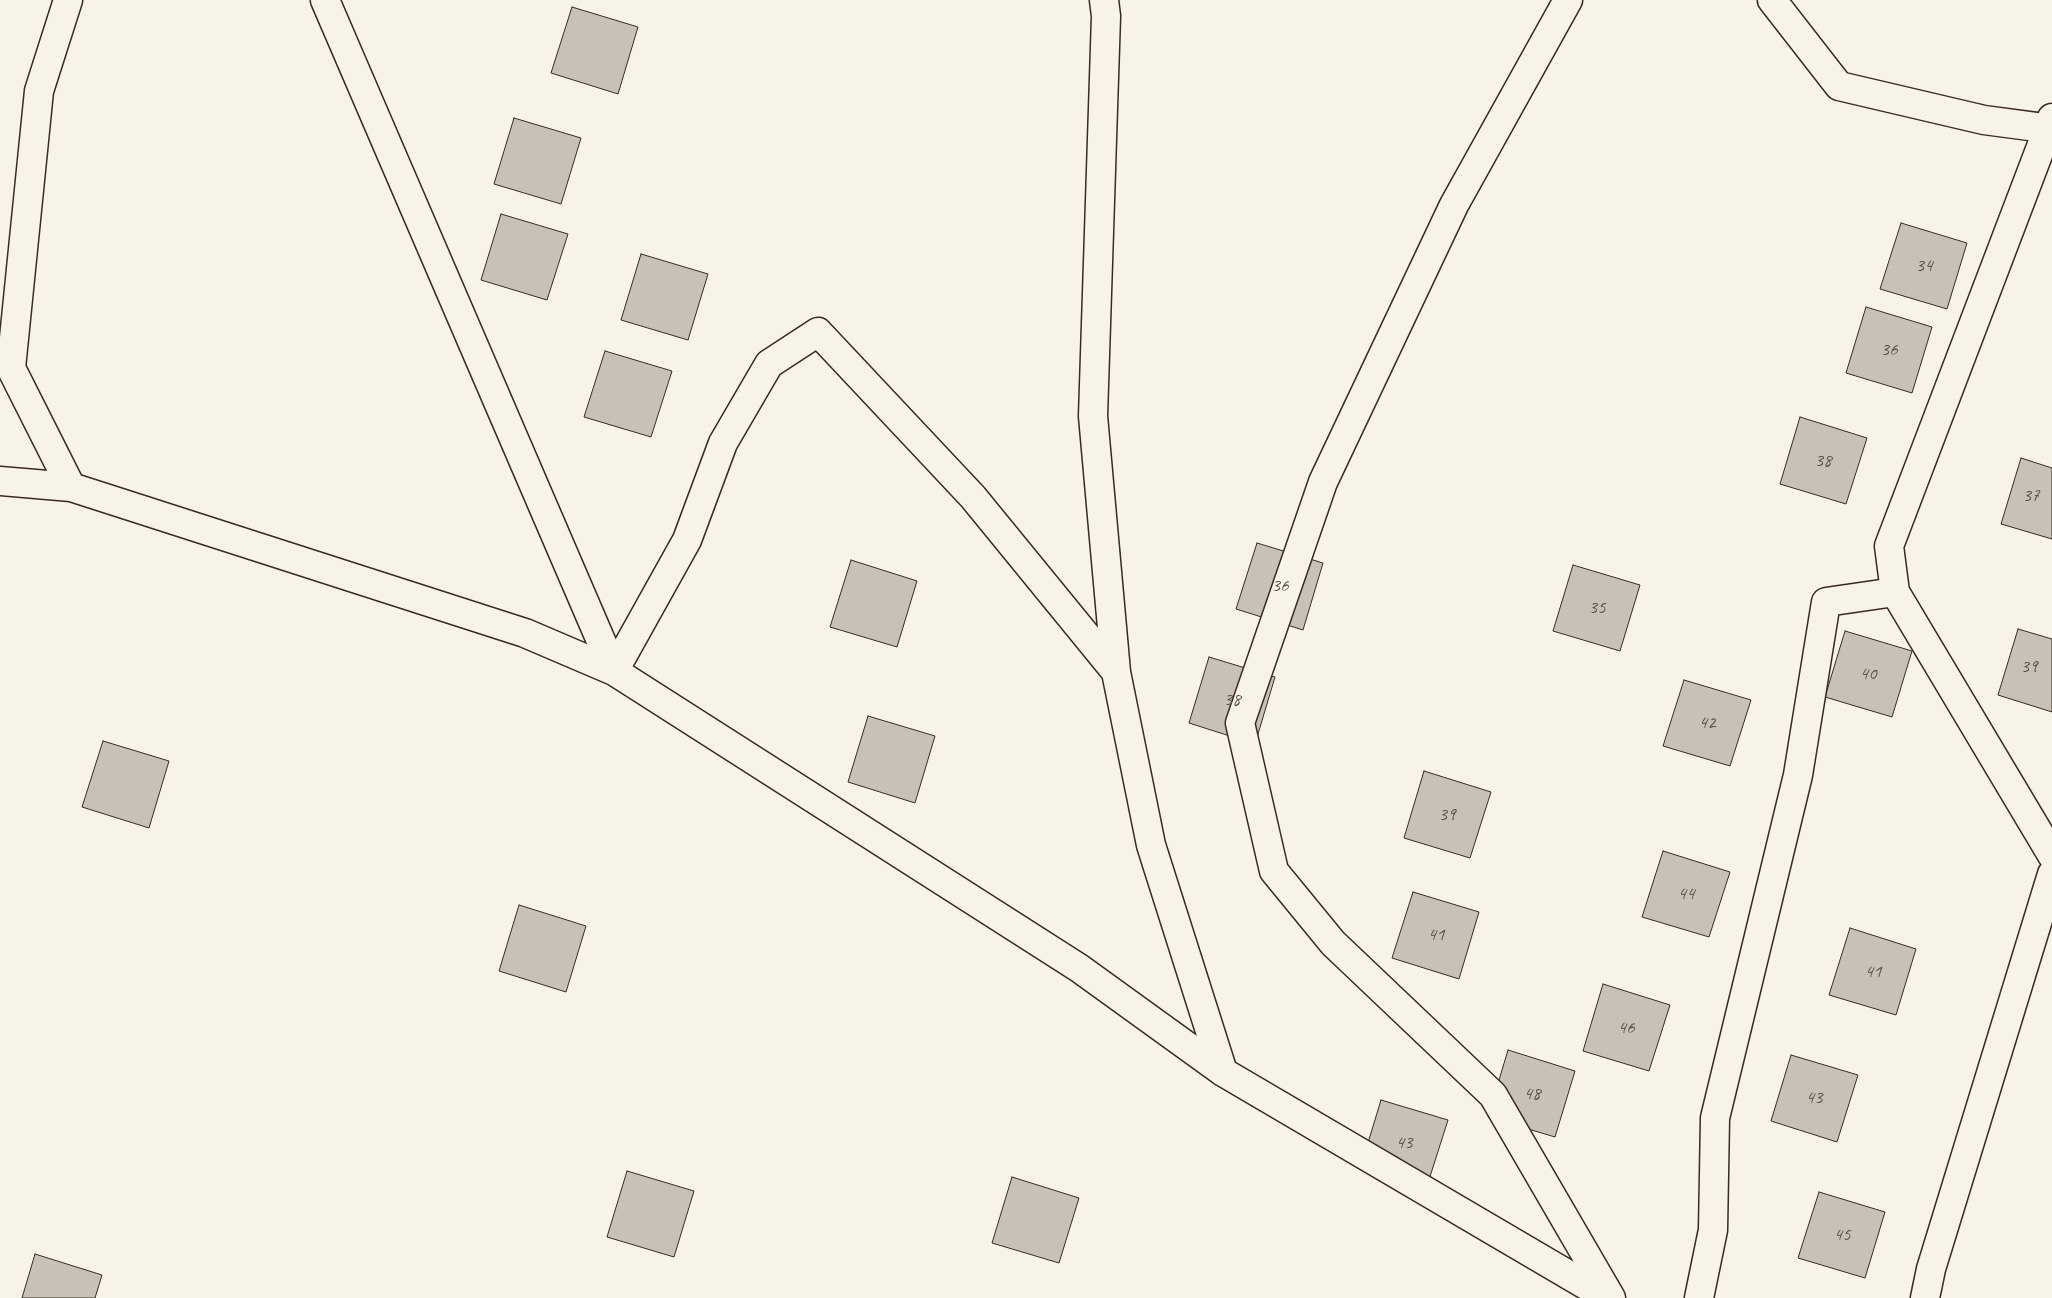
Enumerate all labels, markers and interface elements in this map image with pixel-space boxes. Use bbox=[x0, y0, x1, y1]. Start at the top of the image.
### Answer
house number: 34 bbox=[1915, 255, 1933, 277]
house number: 36 bbox=[1880, 339, 1898, 361]
house number: 38 bbox=[1814, 450, 1832, 472]
house number: 37 bbox=[2022, 485, 2040, 507]
house number: 36 bbox=[1271, 575, 1289, 597]
house number: 35 bbox=[1588, 597, 1606, 619]
house number: 39 bbox=[2020, 656, 2038, 678]
house number: 40 bbox=[1859, 663, 1877, 685]
house number: 38 bbox=[1223, 689, 1241, 711]
house number: 42 bbox=[1698, 712, 1716, 734]
house number: 39 bbox=[1438, 804, 1456, 826]
house number: 44 bbox=[1677, 883, 1695, 905]
house number: 41 bbox=[1427, 924, 1445, 946]
house number: 41 bbox=[1864, 961, 1882, 983]
house number: 46 bbox=[1617, 1017, 1635, 1039]
house number: 48 bbox=[1523, 1083, 1541, 1105]
house number: 43 bbox=[1805, 1087, 1823, 1109]
house number: 43 bbox=[1395, 1132, 1413, 1154]
house number: 45 bbox=[1833, 1224, 1851, 1246]

